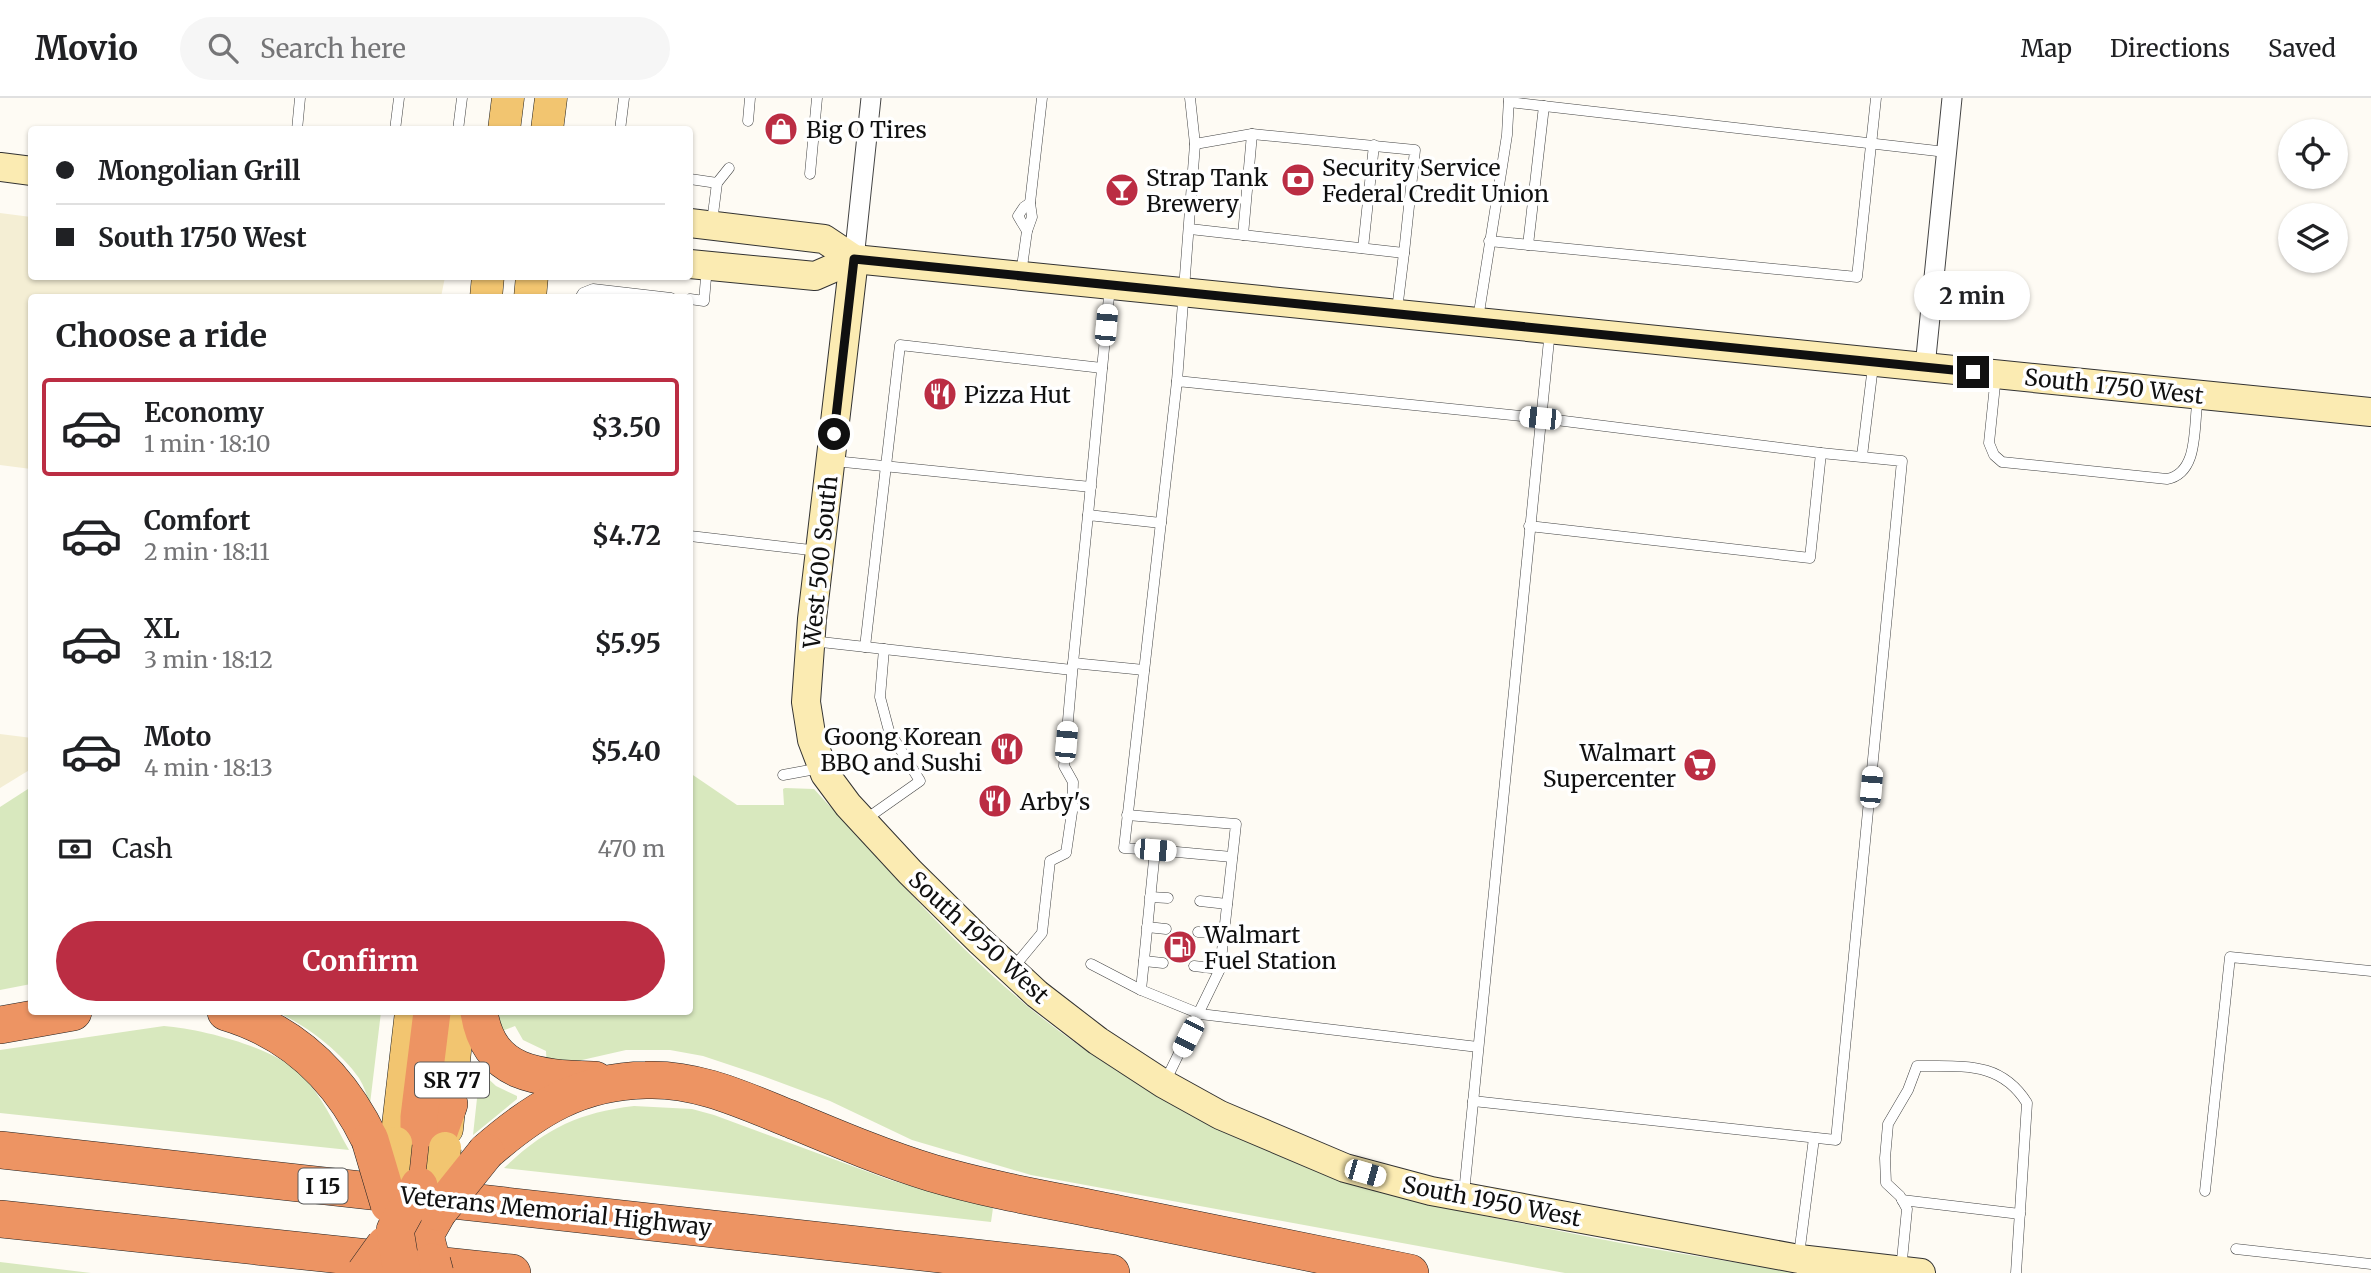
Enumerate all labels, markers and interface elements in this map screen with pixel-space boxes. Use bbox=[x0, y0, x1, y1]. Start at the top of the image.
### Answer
search box bbox=[180, 17, 670, 80]
text: Movio bbox=[35, 28, 138, 69]
icon: search bbox=[204, 29, 242, 67]
text: Search here bbox=[260, 32, 406, 65]
text: Map bbox=[2021, 33, 2072, 64]
text: Directions bbox=[2110, 33, 2230, 64]
text: Saved bbox=[2268, 33, 2336, 64]
shop icon: Big O Tires bbox=[762, 110, 800, 148]
place label: Big O Tires bbox=[806, 115, 927, 144]
map controls bbox=[2278, 119, 2348, 273]
button: locate bbox=[2278, 119, 2348, 189]
place label: Security Service Federal Credit Union bbox=[1322, 153, 1549, 208]
text: Mongolian Grill bbox=[98, 154, 301, 187]
bank icon: Security Service Federal Credit Union bbox=[1279, 161, 1317, 199]
place label: Strap Tank Brewery bbox=[1146, 163, 1268, 218]
bar icon: Strap Tank Brewery bbox=[1103, 171, 1141, 209]
button: layers bbox=[2278, 203, 2348, 273]
text: South 1750 West bbox=[98, 221, 307, 254]
callout: 2 min bbox=[1915, 271, 2031, 320]
text: 2 min bbox=[1939, 281, 2005, 310]
car bbox=[1094, 303, 1119, 347]
text: Choose a ride bbox=[56, 316, 267, 356]
route end bbox=[1957, 356, 1989, 388]
street label: South 1750 West bbox=[2023, 362, 2205, 410]
restaurant icon: Pizza Hut bbox=[921, 375, 959, 413]
place label: Pizza Hut bbox=[964, 380, 1071, 409]
icon: car bbox=[60, 396, 123, 459]
text: Economy bbox=[144, 396, 264, 429]
car bbox=[1519, 405, 1562, 431]
text: $3.50 bbox=[591, 411, 661, 444]
route start bbox=[818, 418, 850, 450]
text: 1 min · 18:10 bbox=[144, 429, 271, 458]
street label: West 500 South bbox=[796, 474, 843, 651]
icon: car bbox=[60, 504, 123, 567]
text: Comfort bbox=[144, 504, 250, 537]
text: $4.72 bbox=[592, 519, 661, 552]
text: 2 min · 18:11 bbox=[144, 537, 270, 566]
icon: car bbox=[60, 612, 123, 675]
text: XL bbox=[144, 612, 180, 645]
text: $5.95 bbox=[595, 627, 661, 660]
text: 3 min · 18:12 bbox=[144, 645, 273, 674]
icon: car bbox=[60, 720, 123, 783]
text: Moto bbox=[144, 720, 211, 753]
car bbox=[1054, 720, 1079, 764]
place label: Goong Korean BBQ and Sushi bbox=[821, 722, 982, 777]
restaurant icon: Goong Korean BBQ and Sushi bbox=[988, 730, 1026, 768]
text: $5.40 bbox=[591, 735, 661, 768]
place label: Walmart Supercenter bbox=[1543, 738, 1676, 793]
supermarket icon: Walmart Supercenter bbox=[1681, 746, 1719, 784]
text: 4 min · 18:13 bbox=[144, 753, 273, 782]
car bbox=[1859, 765, 1884, 809]
restaurant icon: Arby's bbox=[976, 782, 1014, 820]
place label: Arby's bbox=[1019, 787, 1090, 816]
icon: cash bbox=[56, 830, 94, 868]
text: Cash bbox=[112, 832, 173, 865]
text: 470 m bbox=[598, 834, 665, 863]
car bbox=[1134, 838, 1177, 862]
street label: South 1950 West bbox=[903, 865, 1055, 1009]
place label: Walmart Fuel Station bbox=[1203, 920, 1336, 975]
button: Confirm bbox=[56, 921, 665, 1001]
fuel station icon: Walmart Fuel Station bbox=[1161, 928, 1199, 966]
car bbox=[1170, 1014, 1207, 1060]
road number: SR 77 bbox=[415, 1062, 489, 1098]
car bbox=[1342, 1157, 1389, 1189]
road number: I 15 bbox=[298, 1168, 348, 1204]
street label: South 1950 West bbox=[1400, 1169, 1584, 1233]
street label: Veterans Memorial Highway bbox=[398, 1180, 714, 1242]

